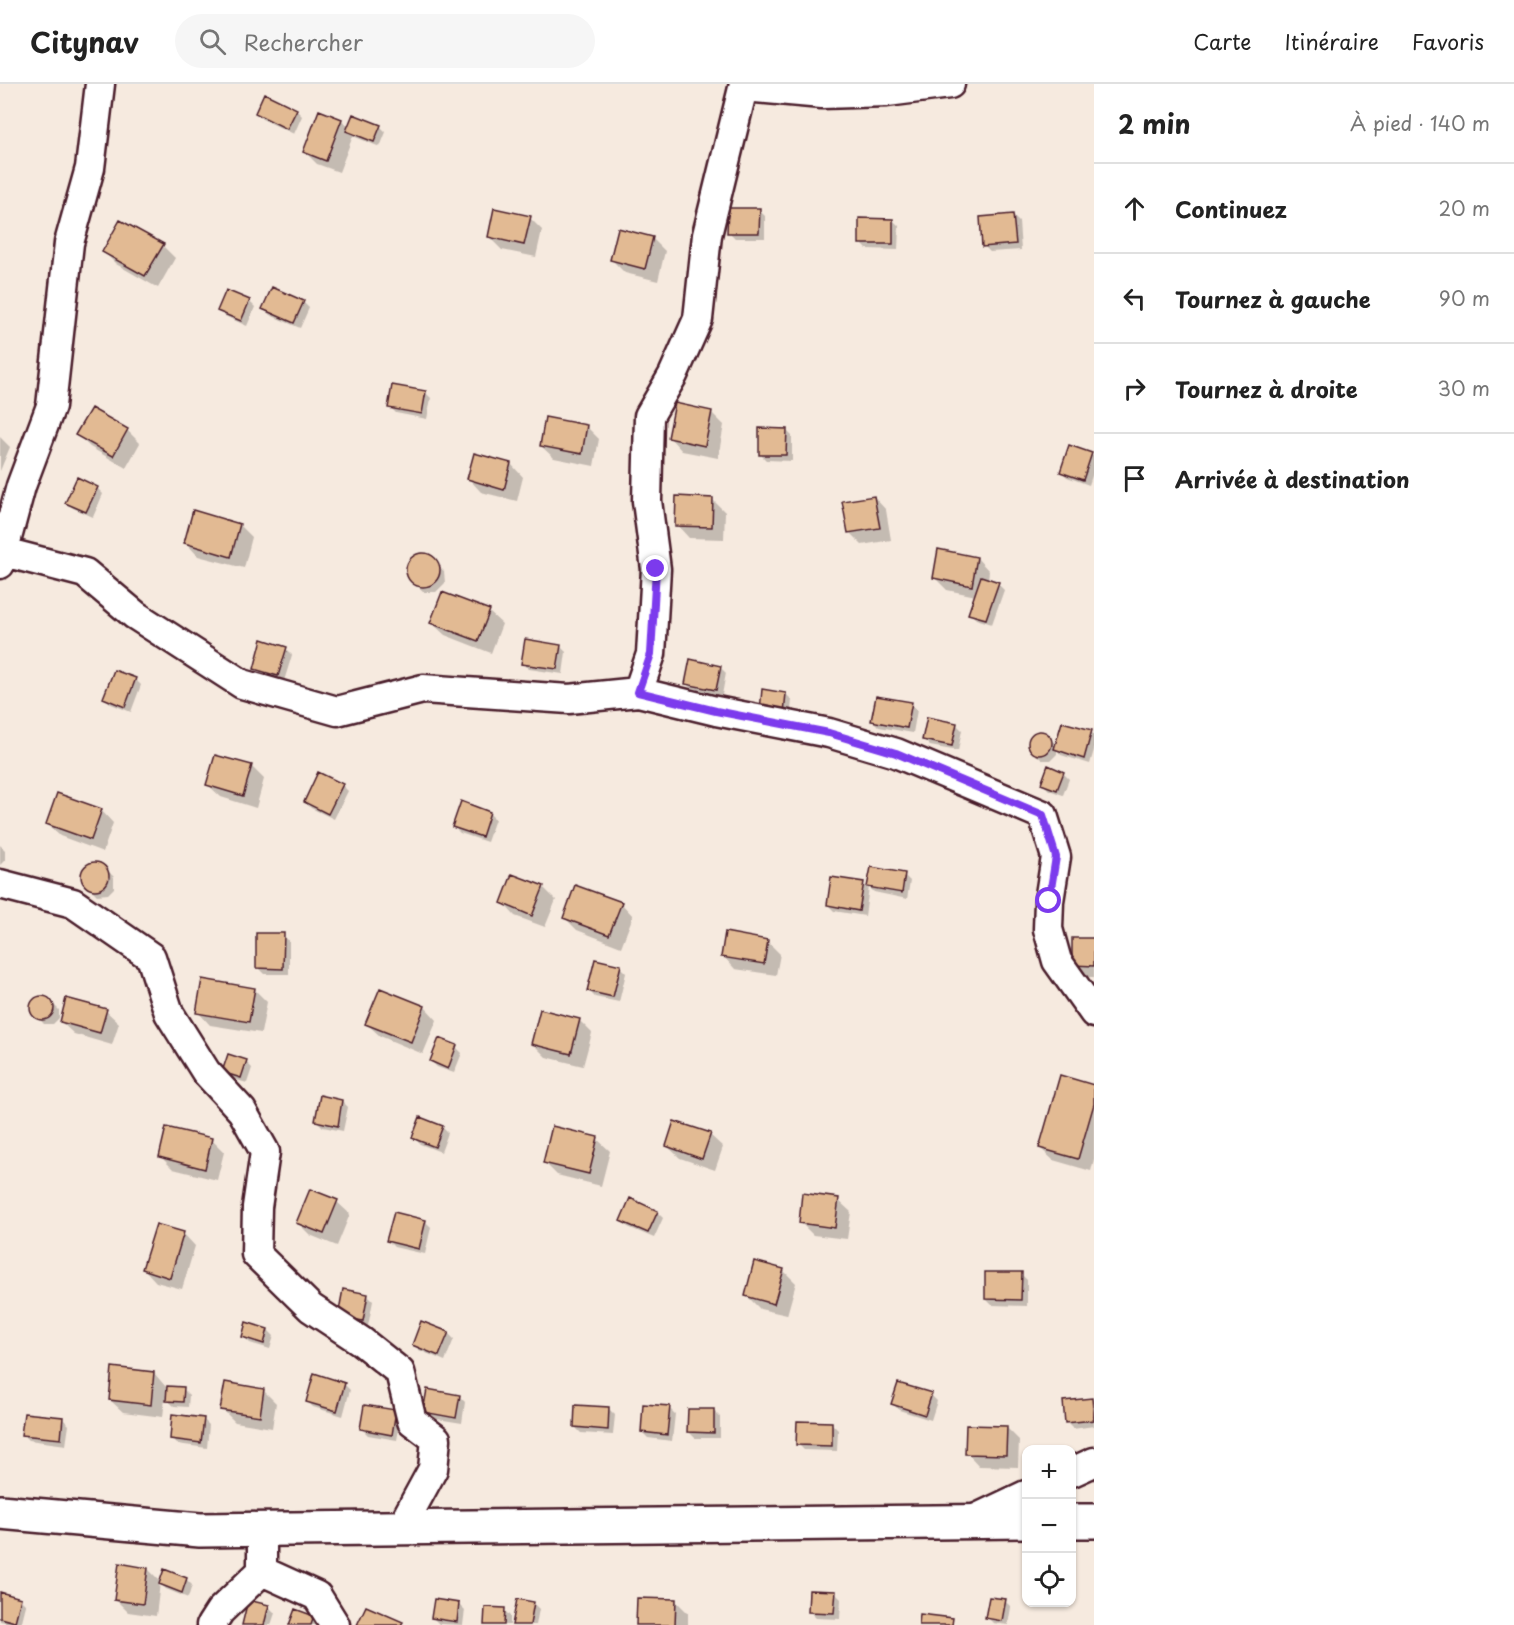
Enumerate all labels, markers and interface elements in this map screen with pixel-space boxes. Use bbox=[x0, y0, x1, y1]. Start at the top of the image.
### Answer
search box bbox=[175, 14, 595, 68]
text: Citynav bbox=[30, 20, 139, 63]
icon: search bbox=[196, 25, 229, 58]
text: Rechercher bbox=[244, 25, 363, 58]
text: Carte bbox=[1193, 25, 1252, 57]
text: Itinéraire bbox=[1285, 25, 1379, 57]
text: Favoris bbox=[1412, 25, 1484, 57]
text: 2 min bbox=[1118, 104, 1191, 143]
text: À pied · 140 m bbox=[1350, 108, 1490, 138]
icon: ahead bbox=[1118, 192, 1151, 225]
text: Continuez bbox=[1175, 192, 1287, 225]
text: 20 m bbox=[1438, 193, 1490, 223]
icon: left bbox=[1118, 282, 1151, 315]
text: Tournez à gauche bbox=[1175, 282, 1371, 315]
text: 90 m bbox=[1439, 283, 1490, 313]
icon: right bbox=[1118, 372, 1151, 405]
text: Tournez à droite bbox=[1175, 372, 1358, 405]
text: 30 m bbox=[1437, 373, 1490, 403]
icon: arrive bbox=[1118, 462, 1151, 495]
text: Arrivée à destination bbox=[1175, 462, 1409, 495]
route end bbox=[642, 555, 668, 581]
route start bbox=[1035, 887, 1061, 913]
map controls bbox=[1022, 1445, 1076, 1607]
button: + bbox=[1022, 1445, 1076, 1499]
button: − bbox=[1022, 1499, 1076, 1553]
button: locate bbox=[1022, 1553, 1076, 1607]

